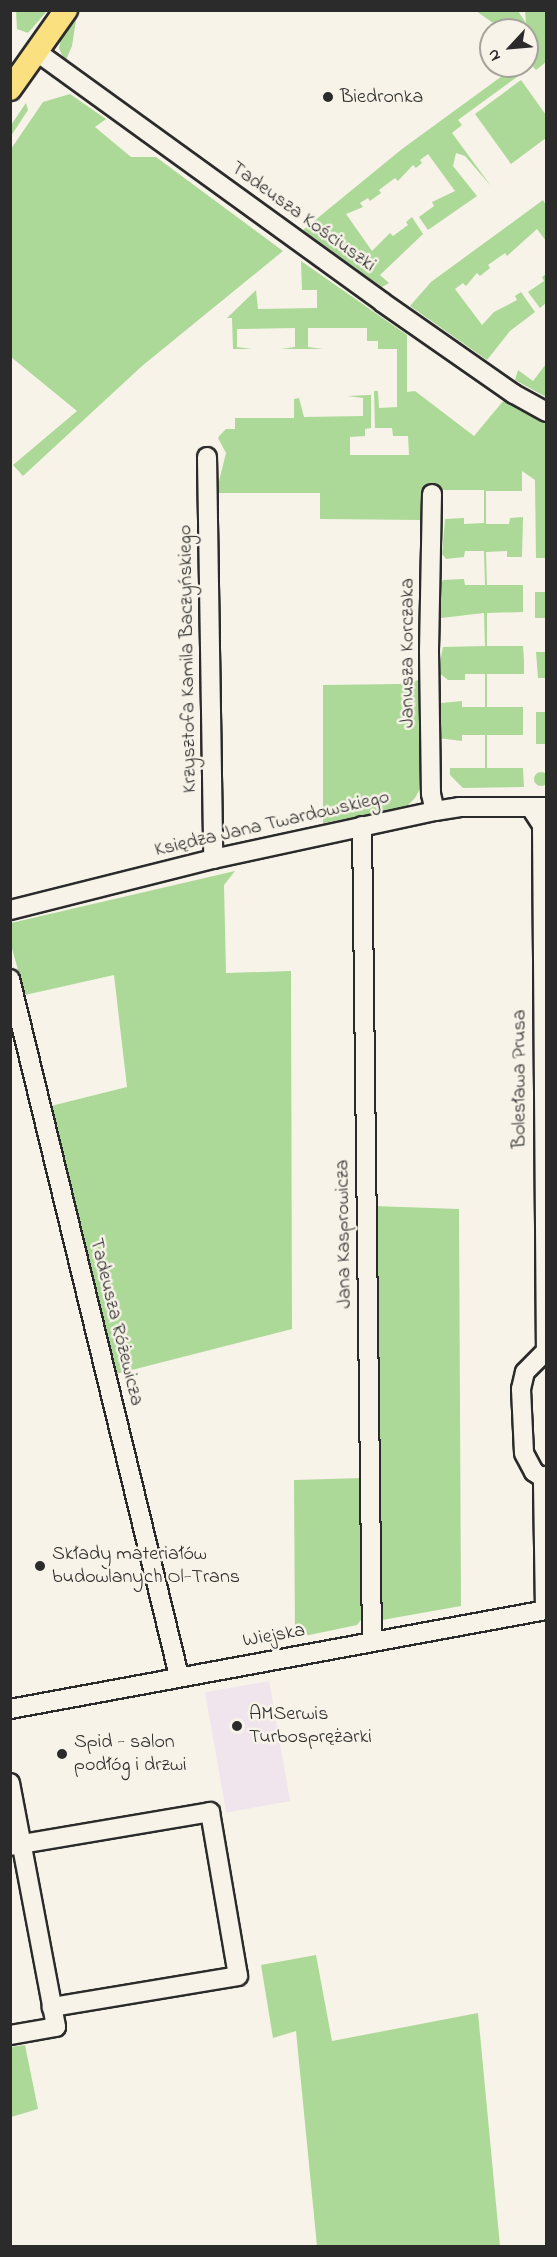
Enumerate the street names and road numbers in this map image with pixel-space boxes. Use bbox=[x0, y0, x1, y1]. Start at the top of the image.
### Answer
street label: Tadeusza Kościuszki bbox=[226, 156, 380, 278]
street label: Krzysztofa Kamila Baczyńskiego bbox=[174, 525, 202, 793]
street label: Janusza Korczaka bbox=[396, 578, 420, 728]
street label: Księdza Jana Twardowskiego bbox=[152, 785, 392, 863]
street label: Bolesława Prusa bbox=[508, 1010, 532, 1148]
street label: Jana Kasprowicza bbox=[331, 1159, 357, 1309]
street label: Tadeusza Różewicza bbox=[84, 1236, 148, 1408]
street label: Wiejska bbox=[241, 1619, 307, 1653]

